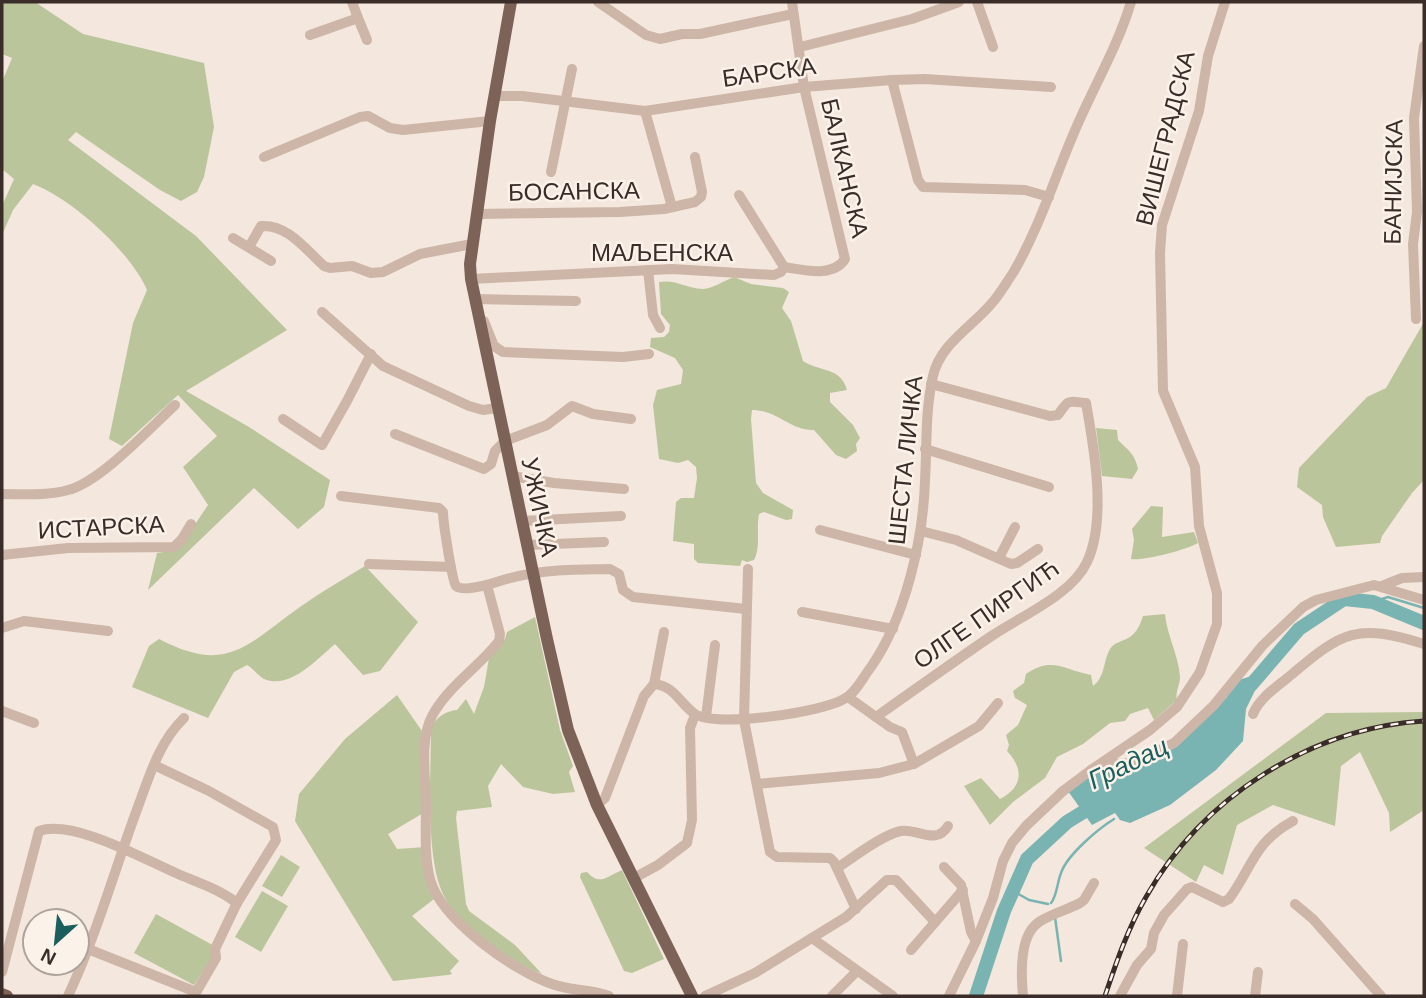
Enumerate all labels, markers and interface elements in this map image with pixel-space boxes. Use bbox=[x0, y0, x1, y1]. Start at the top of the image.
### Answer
street label: ВИШЕГРАДСКА bbox=[1130, 48, 1200, 228]
street label: БАРСКА bbox=[720, 52, 818, 92]
street label: БАЛКАНСКА bbox=[816, 96, 874, 240]
street label: БАНИЈСКА bbox=[1378, 119, 1408, 245]
street label: БОСАНСКА bbox=[508, 176, 640, 206]
street label: МАЉЕНСКА bbox=[591, 239, 733, 266]
street label: ШЕСТА ЛИЧКА bbox=[883, 374, 927, 546]
street label: УЖИЧКА bbox=[516, 455, 564, 559]
street label: ИСТАРСКА bbox=[37, 510, 165, 544]
street label: ОЛГЕ ПИРГИЋ bbox=[908, 554, 1064, 674]
water label: Градац bbox=[1083, 731, 1173, 795]
north arrow bbox=[21, 907, 91, 977]
text: N bbox=[38, 944, 59, 969]

